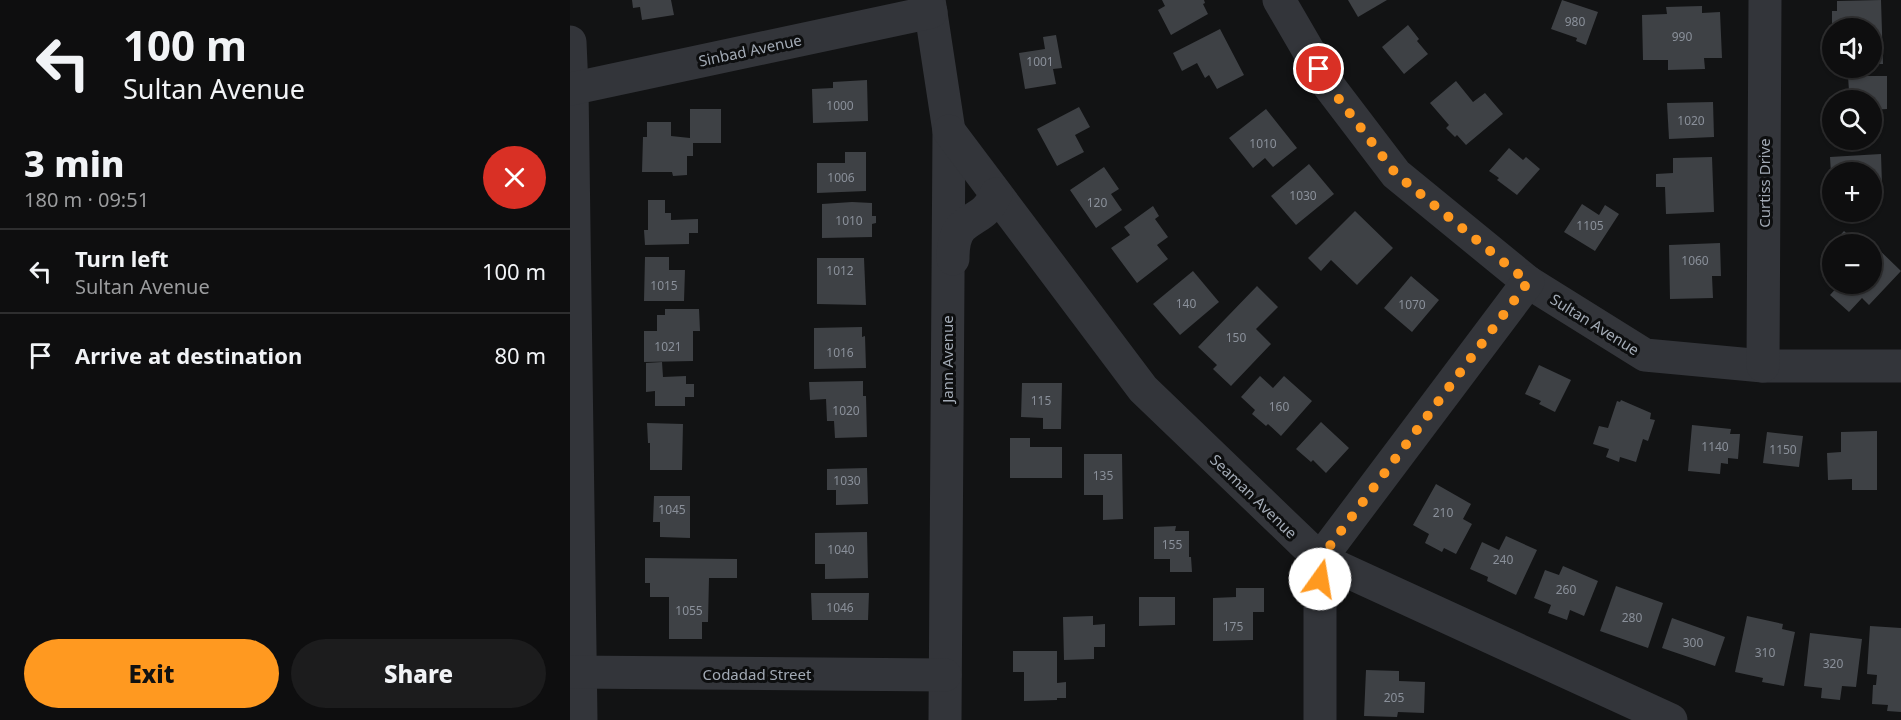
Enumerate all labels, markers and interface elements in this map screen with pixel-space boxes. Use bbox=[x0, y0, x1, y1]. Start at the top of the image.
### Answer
house number: 980 bbox=[1565, 13, 1585, 30]
text: 100 m bbox=[123, 16, 247, 73]
map controls bbox=[1822, 18, 1882, 294]
button: sound bbox=[1822, 18, 1882, 78]
icon: left bbox=[24, 24, 102, 102]
house number: 990 bbox=[1672, 28, 1692, 45]
street label: Sinbad Avenue bbox=[697, 29, 803, 71]
pin bbox=[1293, 43, 1344, 94]
icon: arrive bbox=[1302, 52, 1335, 85]
house number: 1001 bbox=[1026, 53, 1054, 70]
text: Sultan Avenue bbox=[123, 70, 305, 107]
button: search bbox=[1822, 90, 1882, 150]
house number: 1000 bbox=[826, 97, 854, 114]
house number: 1020 bbox=[1677, 112, 1705, 129]
house number: 1010 bbox=[1249, 135, 1277, 152]
street label: Curtiss Drive bbox=[1754, 138, 1774, 228]
text: 3 min bbox=[24, 139, 125, 188]
button: close bbox=[483, 146, 546, 209]
button: + bbox=[1822, 162, 1882, 222]
house number: 1006 bbox=[827, 169, 855, 186]
text: 180 m · 09:51 bbox=[24, 186, 149, 213]
house number: 1030 bbox=[1289, 187, 1317, 204]
house number: 120 bbox=[1087, 194, 1107, 211]
house number: 1010 bbox=[835, 212, 863, 229]
house number: 1105 bbox=[1576, 217, 1604, 234]
button: − bbox=[1822, 234, 1882, 294]
text: Turn left bbox=[75, 243, 169, 273]
house number: 1060 bbox=[1681, 252, 1709, 269]
icon: left bbox=[24, 255, 57, 288]
text: 100 m bbox=[482, 256, 546, 286]
house number: 1012 bbox=[826, 262, 854, 279]
text: Sultan Avenue bbox=[75, 273, 210, 300]
house number: 1015 bbox=[650, 277, 678, 294]
street label: Sultan Avenue bbox=[1547, 289, 1643, 359]
house number: 140 bbox=[1176, 295, 1196, 312]
house number: 1070 bbox=[1398, 296, 1426, 313]
street label: Jann Avenue bbox=[937, 315, 957, 405]
house number: 150 bbox=[1226, 329, 1246, 346]
house number: 1021 bbox=[654, 338, 682, 355]
icon: arrive bbox=[24, 339, 57, 372]
text: Arrive at destination bbox=[75, 340, 302, 370]
text: 80 m bbox=[495, 340, 546, 370]
house number: 1016 bbox=[826, 344, 854, 361]
house number: 115 bbox=[1031, 392, 1051, 409]
house number: 160 bbox=[1269, 398, 1289, 415]
house number: 1020 bbox=[832, 402, 860, 419]
house number: 1140 bbox=[1701, 438, 1729, 455]
house number: 1150 bbox=[1769, 441, 1797, 458]
street label: Seaman Avenue bbox=[1206, 449, 1302, 543]
house number: 135 bbox=[1093, 467, 1113, 484]
house number: 1030 bbox=[833, 472, 861, 489]
house number: 1045 bbox=[658, 501, 686, 518]
house number: 210 bbox=[1433, 504, 1453, 521]
house number: 155 bbox=[1162, 536, 1182, 553]
house number: 1040 bbox=[827, 541, 855, 558]
position arrow bbox=[1288, 547, 1352, 611]
house number: 240 bbox=[1493, 551, 1513, 568]
house number: 260 bbox=[1556, 581, 1576, 598]
house number: 1046 bbox=[826, 599, 854, 616]
house number: 1055 bbox=[675, 602, 703, 619]
house number: 280 bbox=[1622, 609, 1642, 626]
house number: 175 bbox=[1223, 618, 1243, 635]
house number: 300 bbox=[1683, 634, 1703, 651]
button: Exit bbox=[24, 639, 279, 708]
button: Share bbox=[291, 639, 546, 708]
house number: 310 bbox=[1755, 644, 1775, 661]
house number: 320 bbox=[1823, 655, 1843, 672]
street label: Codadad Street bbox=[703, 664, 812, 684]
house number: 205 bbox=[1384, 689, 1404, 706]

